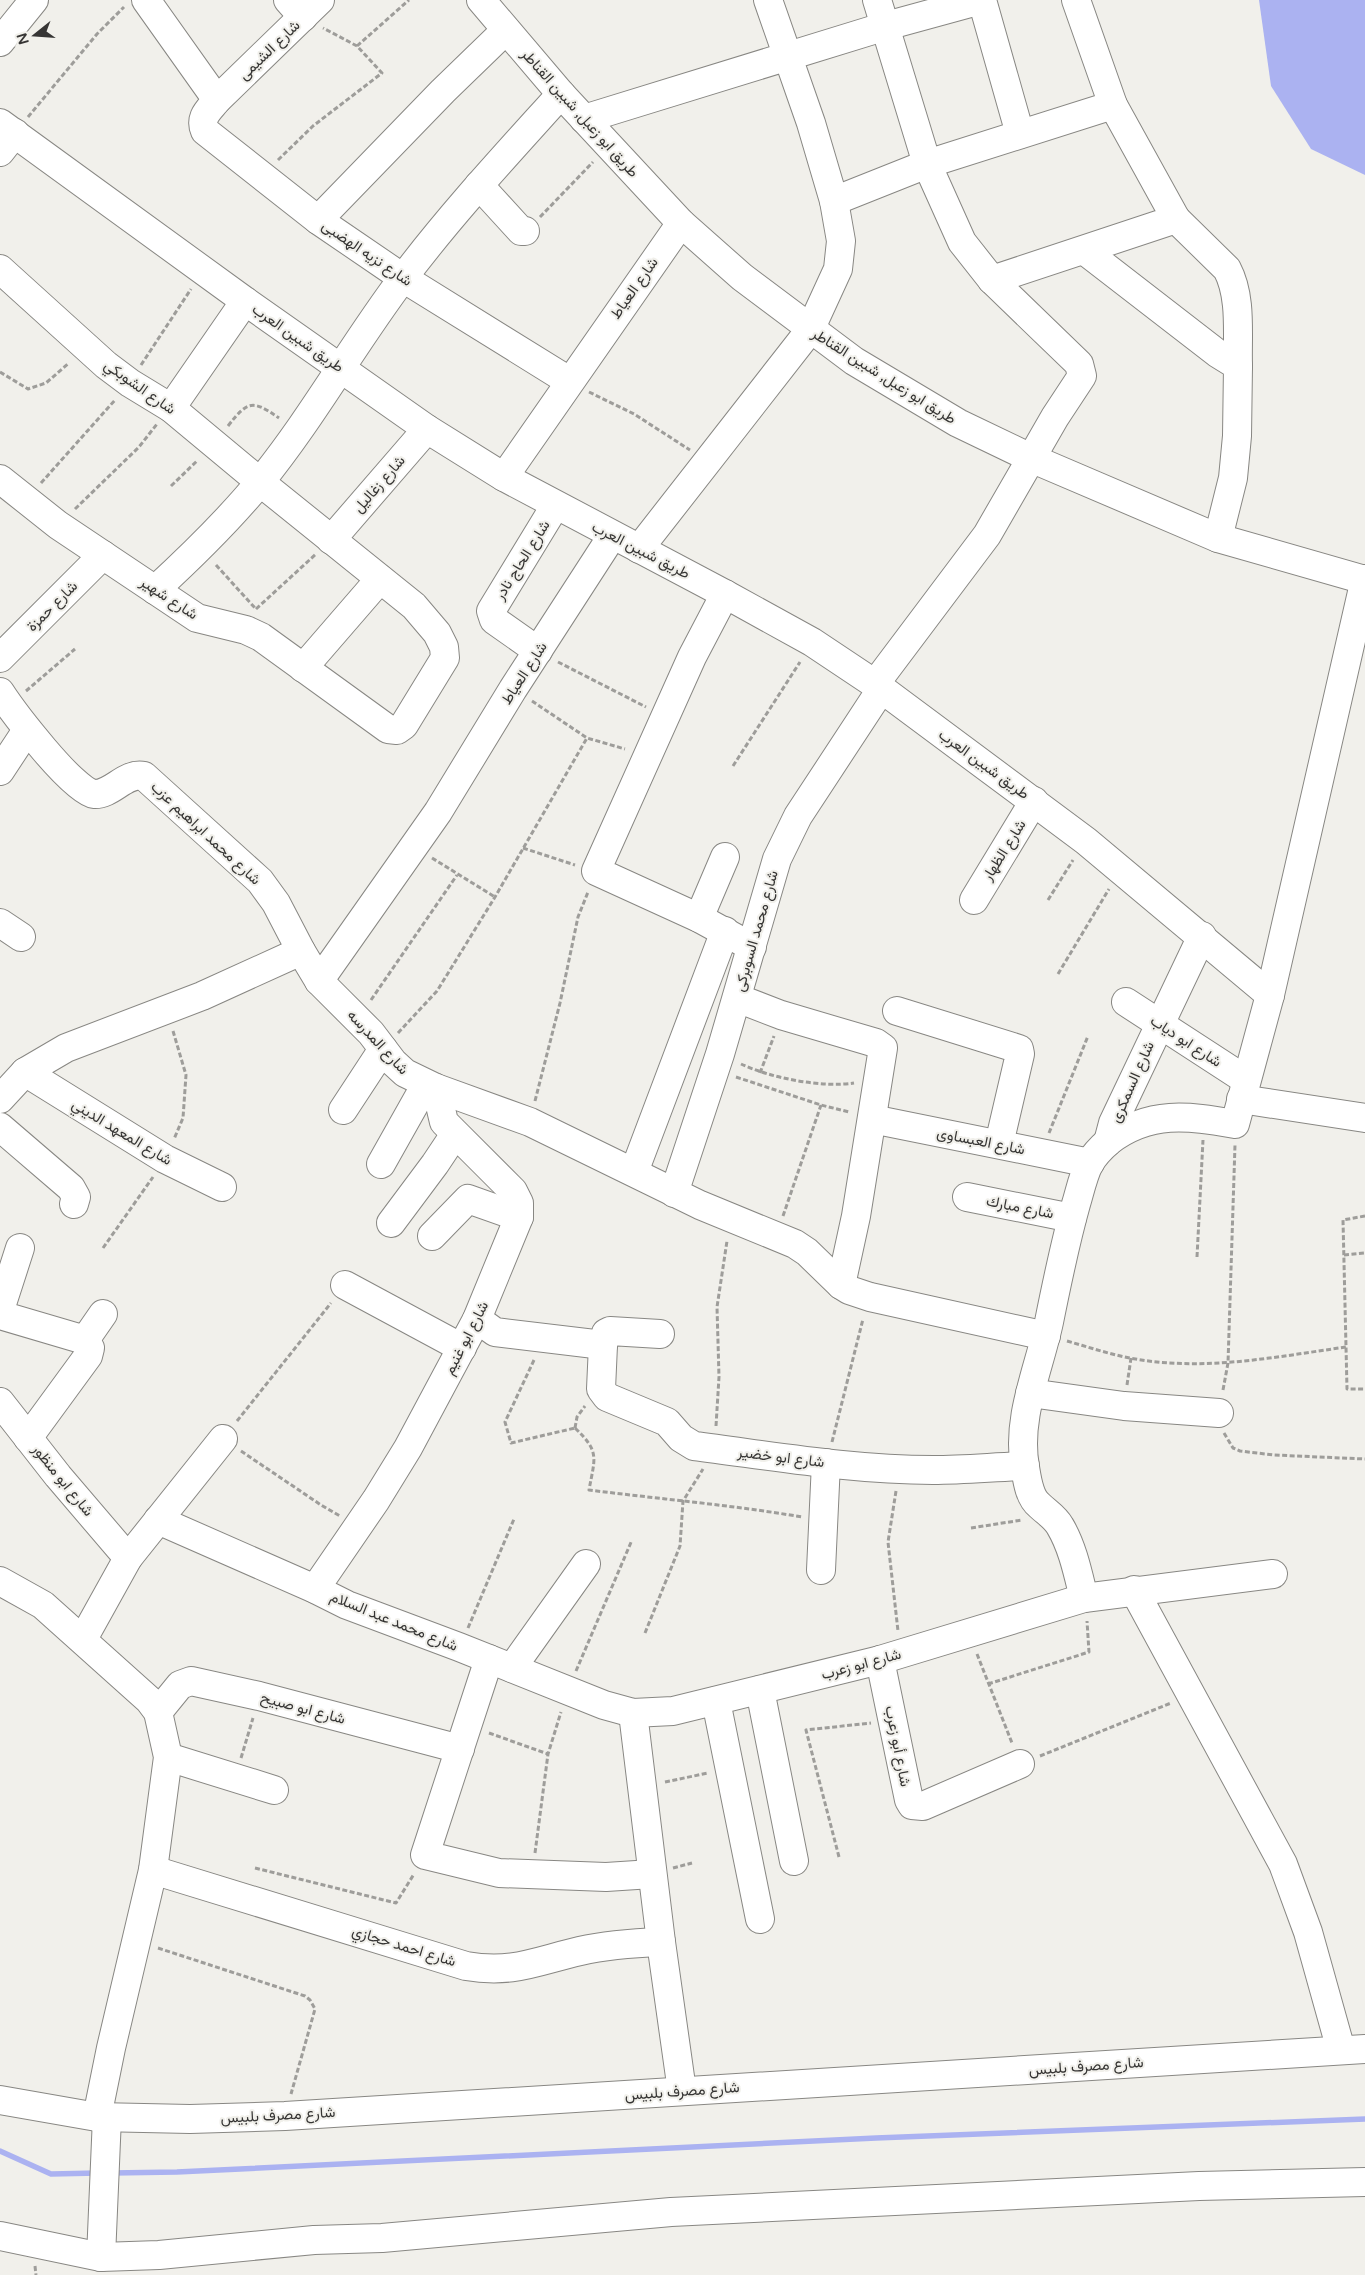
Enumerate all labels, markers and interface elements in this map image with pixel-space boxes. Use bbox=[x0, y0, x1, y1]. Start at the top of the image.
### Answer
north arrow bbox=[10, 10, 60, 60]
street label: شارع الشيمى bbox=[235, 16, 305, 85]
text: N bbox=[13, 31, 33, 47]
street label: طريق ابو زعبل, شبين القناطر bbox=[516, 44, 643, 182]
street label: شارع نزيه الهضبى bbox=[317, 216, 416, 292]
street label: شارع العياط bbox=[606, 254, 663, 323]
street label: طريق شبين العرب bbox=[248, 300, 347, 377]
street label: طريق ابو زعبل, شبين القناطر bbox=[807, 324, 960, 429]
street label: شارع الشوبكي bbox=[99, 356, 179, 422]
street label: شارع زغاليل bbox=[349, 452, 410, 518]
street label: شارع الحاج نادر bbox=[490, 517, 555, 605]
street label: طريق شبين العرب bbox=[589, 518, 693, 583]
street label: شارع شهير bbox=[135, 572, 201, 625]
street label: شارع حمزة bbox=[23, 577, 83, 637]
street label: شارع العياط bbox=[497, 638, 553, 709]
street label: طريق شبين العرب bbox=[935, 725, 1033, 804]
street label: شارع محمد ابراهيم عزب bbox=[146, 777, 265, 890]
street label: شارع الظهار bbox=[978, 816, 1032, 886]
street label: شارع محمد السوبركى bbox=[730, 868, 784, 994]
street label: شارع المدرسه bbox=[342, 1006, 413, 1080]
street label: شارع ابو دياب bbox=[1146, 1011, 1225, 1072]
street label: شارع السمكرى bbox=[1106, 1038, 1160, 1126]
street label: شارع المعهد الديني bbox=[67, 1095, 175, 1172]
street label: شارع العبساوى bbox=[935, 1124, 1027, 1160]
street label: شارع مبارك bbox=[984, 1192, 1056, 1224]
street label: شارع ابو غنيم bbox=[440, 1298, 494, 1379]
street label: شارع ابو منظور bbox=[26, 1440, 98, 1521]
street label: شارع ابو خضير bbox=[735, 1443, 826, 1473]
street label: شارع محمد عبد السلام bbox=[327, 1587, 461, 1657]
street label: شارع ابو زعرب bbox=[819, 1645, 904, 1685]
street label: شارع ابو صبيح bbox=[258, 1688, 347, 1730]
street label: شارع أبو زعرب bbox=[879, 1704, 915, 1789]
street label: شارع احمد حجازي bbox=[349, 1922, 458, 1974]
street label: شارع مصرف بلبيس bbox=[1028, 2053, 1144, 2081]
street label: شارع مصرف بلبيس bbox=[624, 2078, 740, 2106]
street label: شارع مصرف بلبيس bbox=[220, 2103, 336, 2129]

